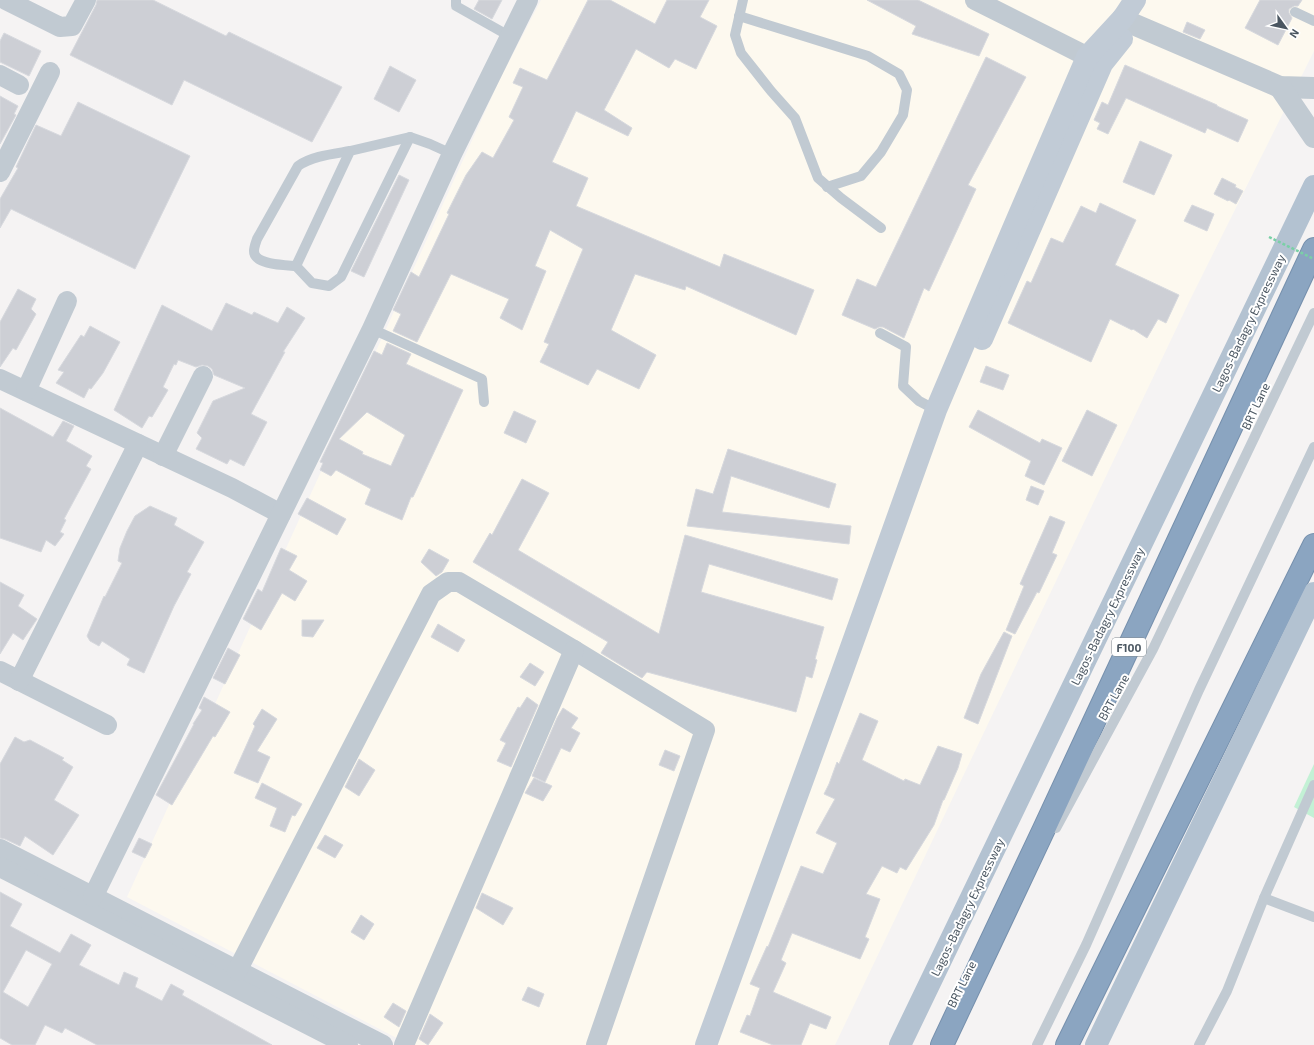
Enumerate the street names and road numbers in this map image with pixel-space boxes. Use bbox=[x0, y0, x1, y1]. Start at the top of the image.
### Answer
street label: Lagos-Badagry Expressway bbox=[1208, 251, 1288, 394]
street label: BRT Lane bbox=[1238, 380, 1272, 432]
street label: Lagos-Badagry Expressway bbox=[1067, 544, 1147, 687]
road number: F100 bbox=[1112, 638, 1146, 656]
street label: BRT Lane bbox=[1095, 672, 1131, 722]
street label: Lagos-Badagry Expressway bbox=[927, 835, 1007, 978]
street label: BRT Lane bbox=[944, 958, 978, 1010]

